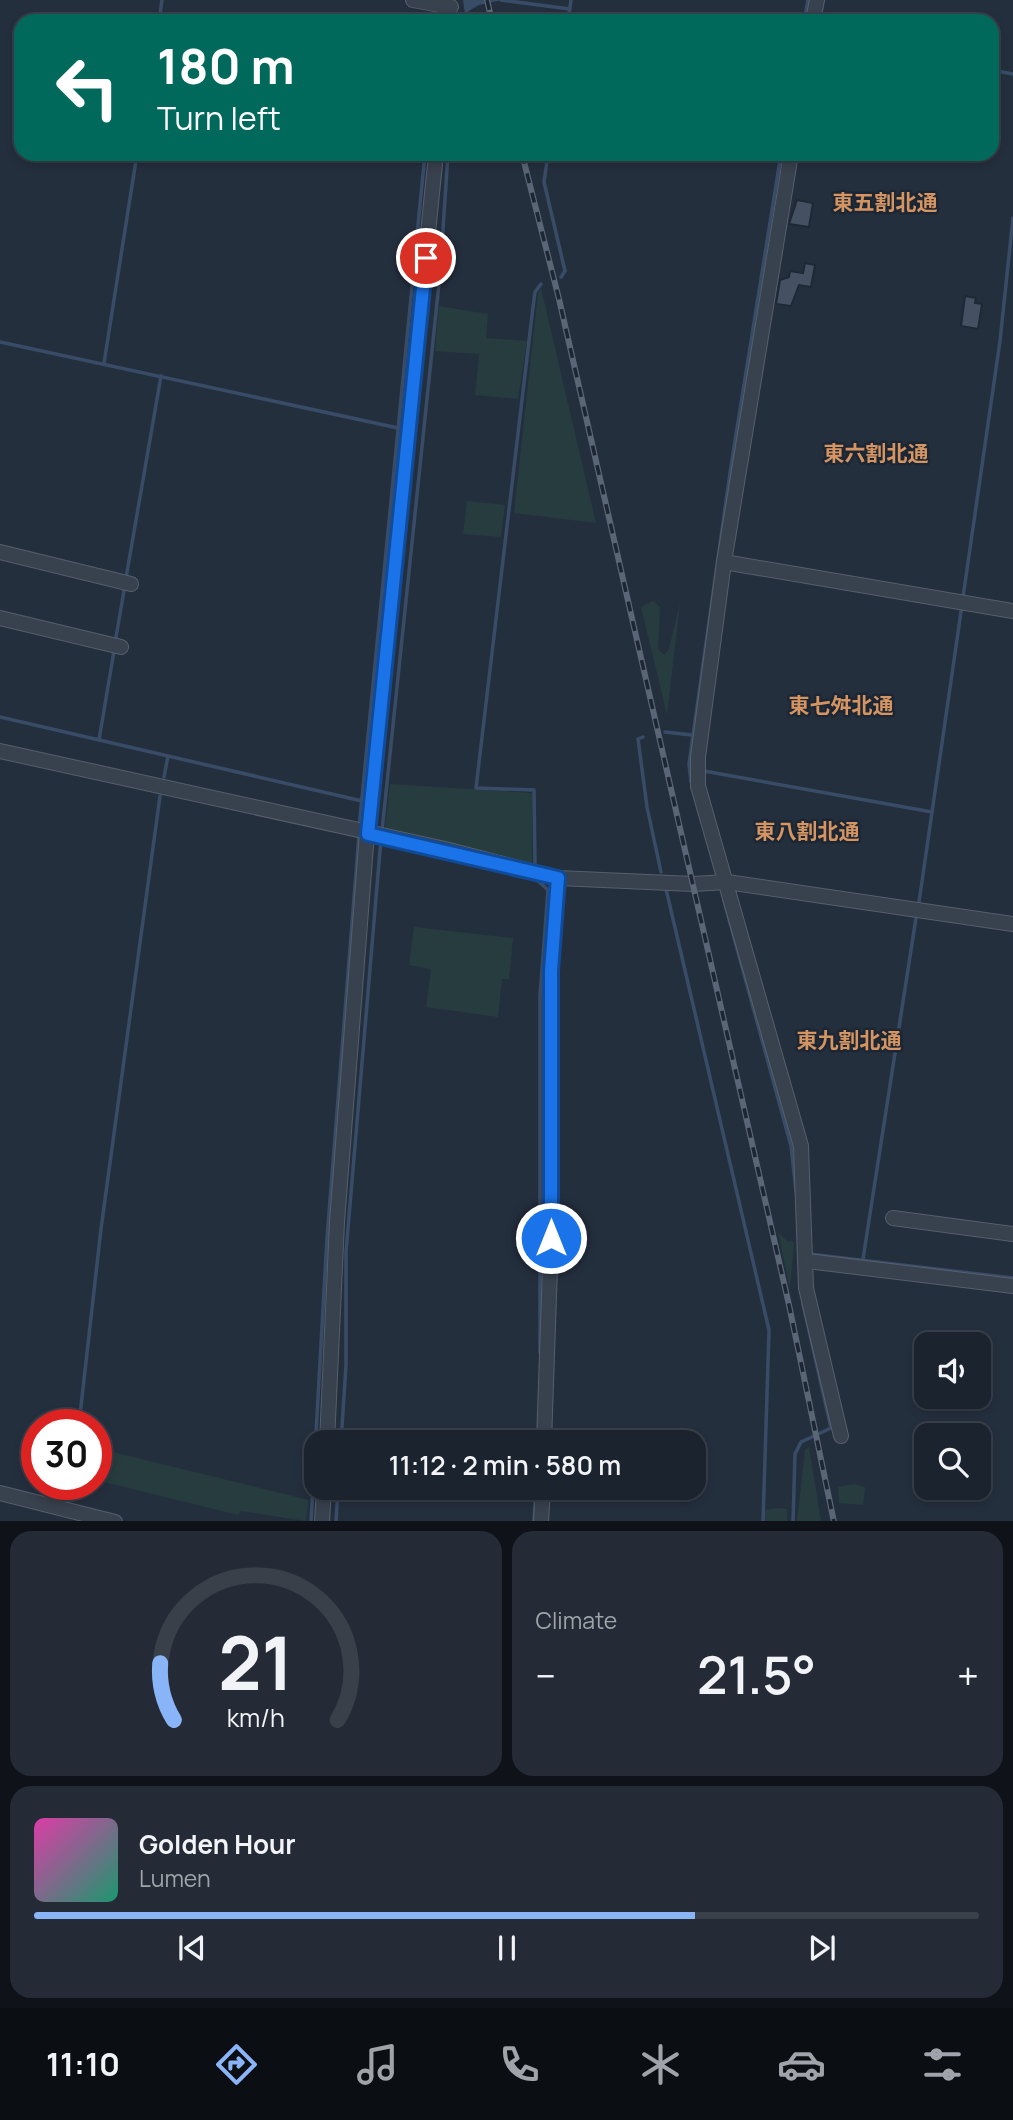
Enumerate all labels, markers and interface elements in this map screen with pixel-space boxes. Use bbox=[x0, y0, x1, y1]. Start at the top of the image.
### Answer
text: 180 m bbox=[157, 32, 295, 99]
icon: left bbox=[42, 42, 133, 133]
text: Turn left bbox=[157, 96, 281, 140]
district label: 東五割北通 bbox=[833, 188, 938, 216]
pin bbox=[396, 228, 456, 288]
icon: arrive bbox=[407, 239, 445, 277]
district label: 東六割北通 bbox=[824, 439, 929, 467]
district label: 東七舛北通 bbox=[789, 691, 894, 719]
district label: 東八割北通 bbox=[755, 817, 860, 845]
district label: 東九割北通 bbox=[797, 1026, 902, 1054]
position arrow bbox=[514, 1201, 588, 1275]
map controls bbox=[914, 1332, 991, 1500]
button: sound bbox=[914, 1332, 991, 1409]
speed limit sign: 30 bbox=[21, 1409, 112, 1500]
button: search bbox=[914, 1423, 991, 1500]
text: 11:12 · 2 min · 580 m bbox=[389, 1447, 621, 1483]
text: Climate bbox=[536, 1604, 617, 1636]
text: 21 bbox=[218, 1612, 293, 1712]
text: 21.5° bbox=[697, 1639, 816, 1710]
text: − bbox=[536, 1649, 556, 1701]
text: + bbox=[957, 1649, 979, 1701]
text: km/h bbox=[227, 1699, 285, 1734]
text: Golden Hour bbox=[139, 1826, 296, 1862]
text: Lumen bbox=[139, 1862, 211, 1894]
icon: previous bbox=[173, 1929, 211, 1967]
icon: pause bbox=[488, 1929, 526, 1967]
icon: next bbox=[803, 1929, 841, 1967]
icon: directions bbox=[212, 2040, 261, 2089]
icon: music bbox=[353, 2040, 402, 2089]
icon: phone bbox=[495, 2040, 544, 2089]
icon: climate bbox=[636, 2040, 685, 2089]
icon: car bbox=[777, 2040, 826, 2089]
icon: filters bbox=[918, 2040, 967, 2089]
text: 11:10 bbox=[46, 2042, 120, 2086]

